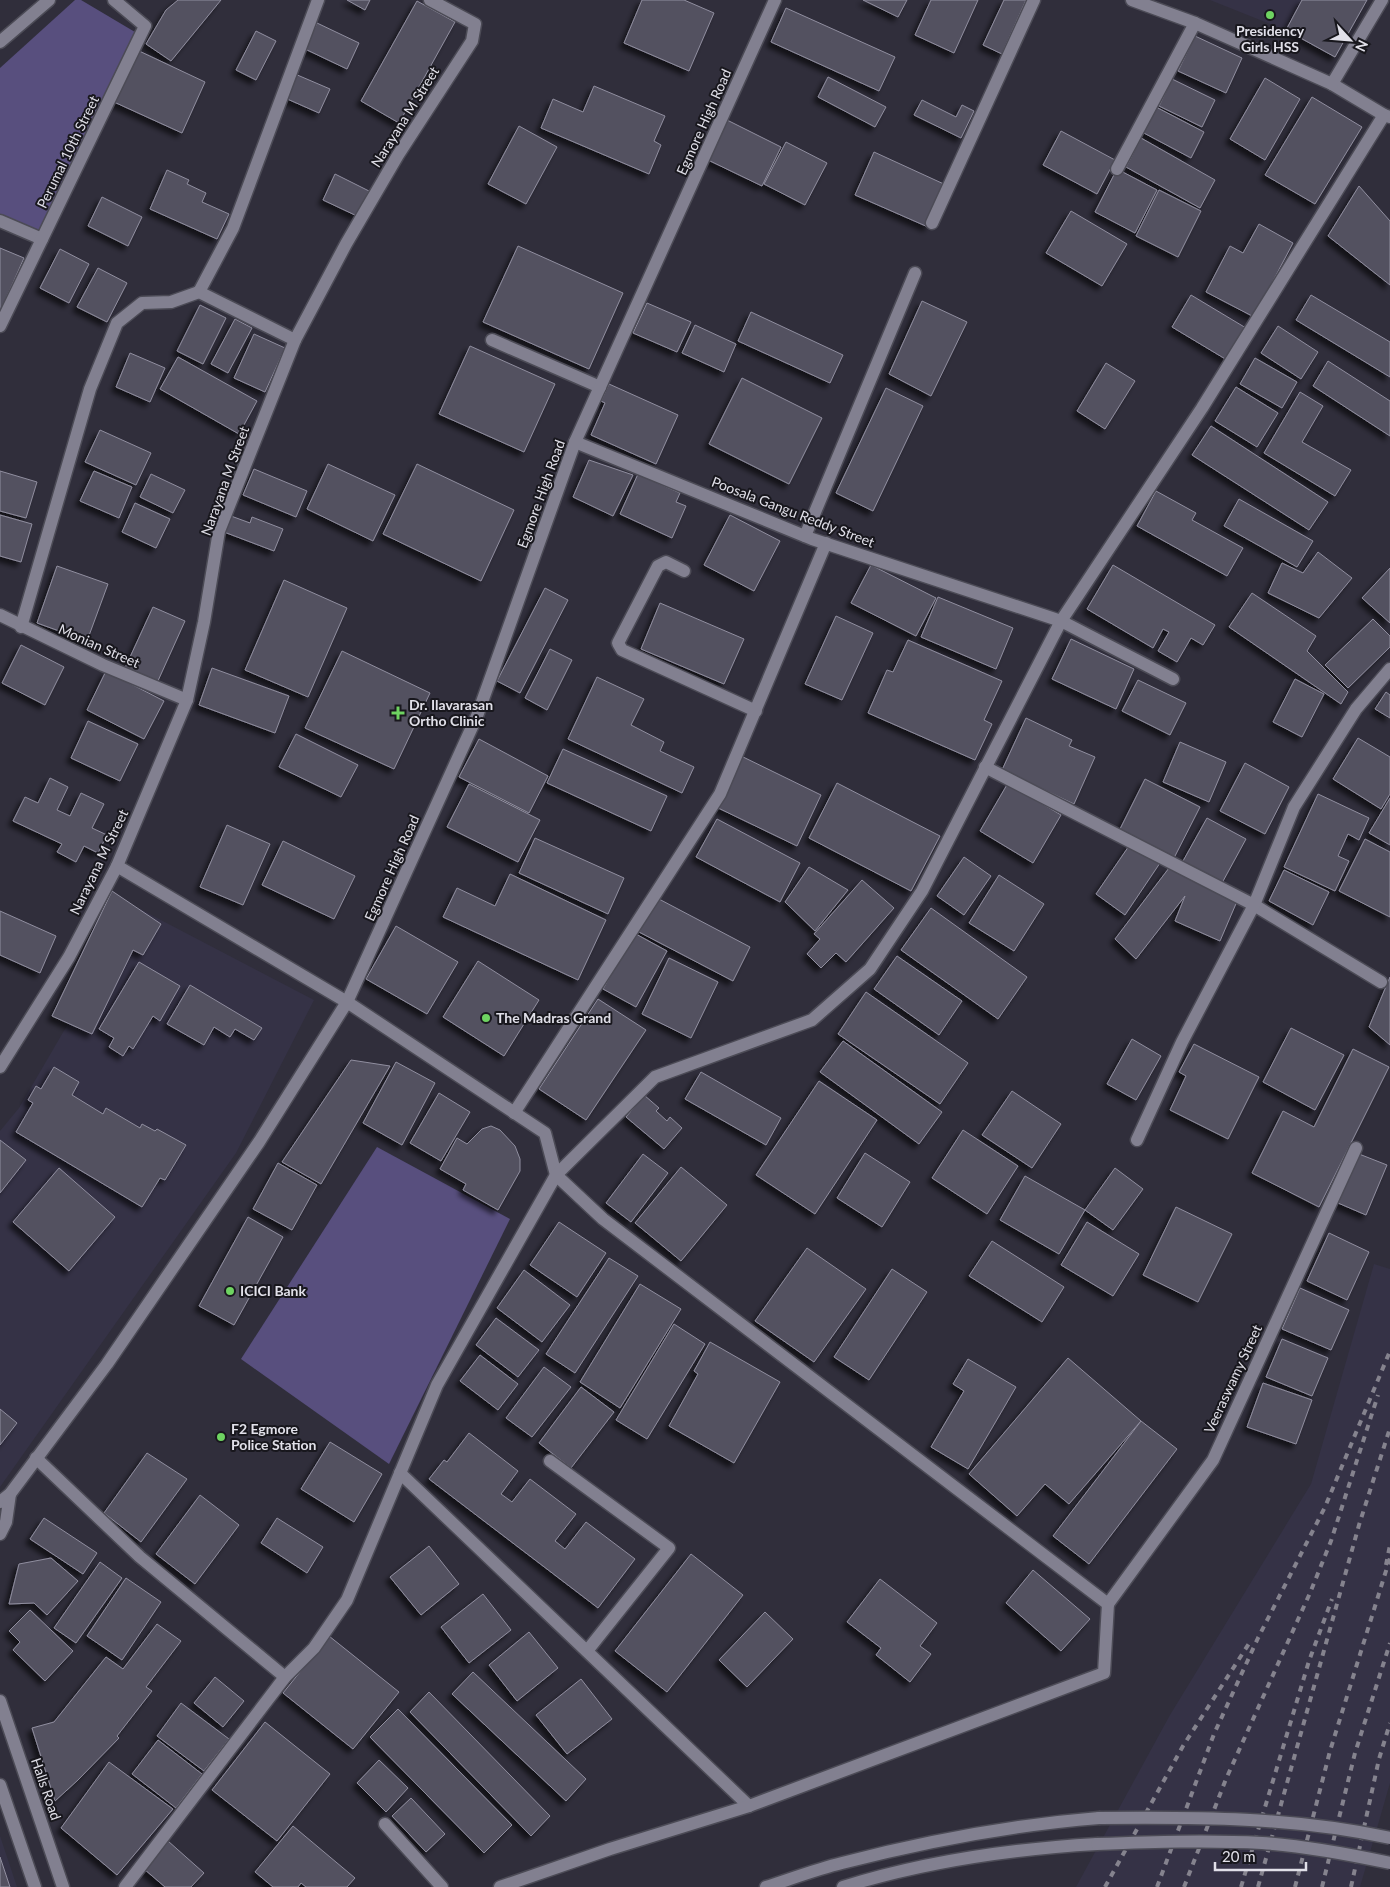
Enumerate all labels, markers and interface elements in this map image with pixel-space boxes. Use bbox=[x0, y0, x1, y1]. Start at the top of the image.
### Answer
marker: Presidency Girls HSS bbox=[1264, 9, 1276, 21]
north arrow bbox=[1325, 15, 1375, 65]
place label: Presidency Girls HSS bbox=[1236, 22, 1305, 55]
text: N bbox=[1352, 37, 1372, 54]
street label: Narayana M Street bbox=[367, 63, 442, 170]
street label: Egmore High Road bbox=[673, 66, 735, 177]
street label: Perumal 10th Street bbox=[33, 93, 102, 211]
street label: Narayana M Street bbox=[197, 424, 252, 538]
street label: Egmore High Road bbox=[513, 437, 568, 550]
street label: Poosala Gangu Reddy Street bbox=[709, 473, 877, 550]
street label: Monian Street bbox=[56, 620, 142, 671]
place label: Dr. Ilavarasan Ortho Clinic bbox=[409, 696, 493, 729]
marker: Dr. Ilavarasan Ortho Clinic bbox=[391, 706, 405, 720]
street label: Narayana M Street bbox=[66, 806, 131, 917]
street label: Egmore High Road bbox=[361, 812, 423, 923]
place label: The Madras Grand bbox=[496, 1009, 611, 1026]
marker: The Madras Grand bbox=[480, 1012, 492, 1024]
place label: ICICI Bank bbox=[240, 1282, 306, 1299]
marker: ICICI Bank bbox=[224, 1285, 236, 1297]
street label: Veeraswamy Street bbox=[1200, 1322, 1265, 1436]
place label: F2 Egmore Police Station bbox=[231, 1420, 317, 1453]
marker: F2 Egmore Police Station bbox=[215, 1431, 227, 1443]
street label: Halls Road bbox=[28, 1755, 65, 1822]
scale bar bbox=[1215, 1840, 1306, 1872]
text: 20 m bbox=[1222, 1847, 1256, 1865]

